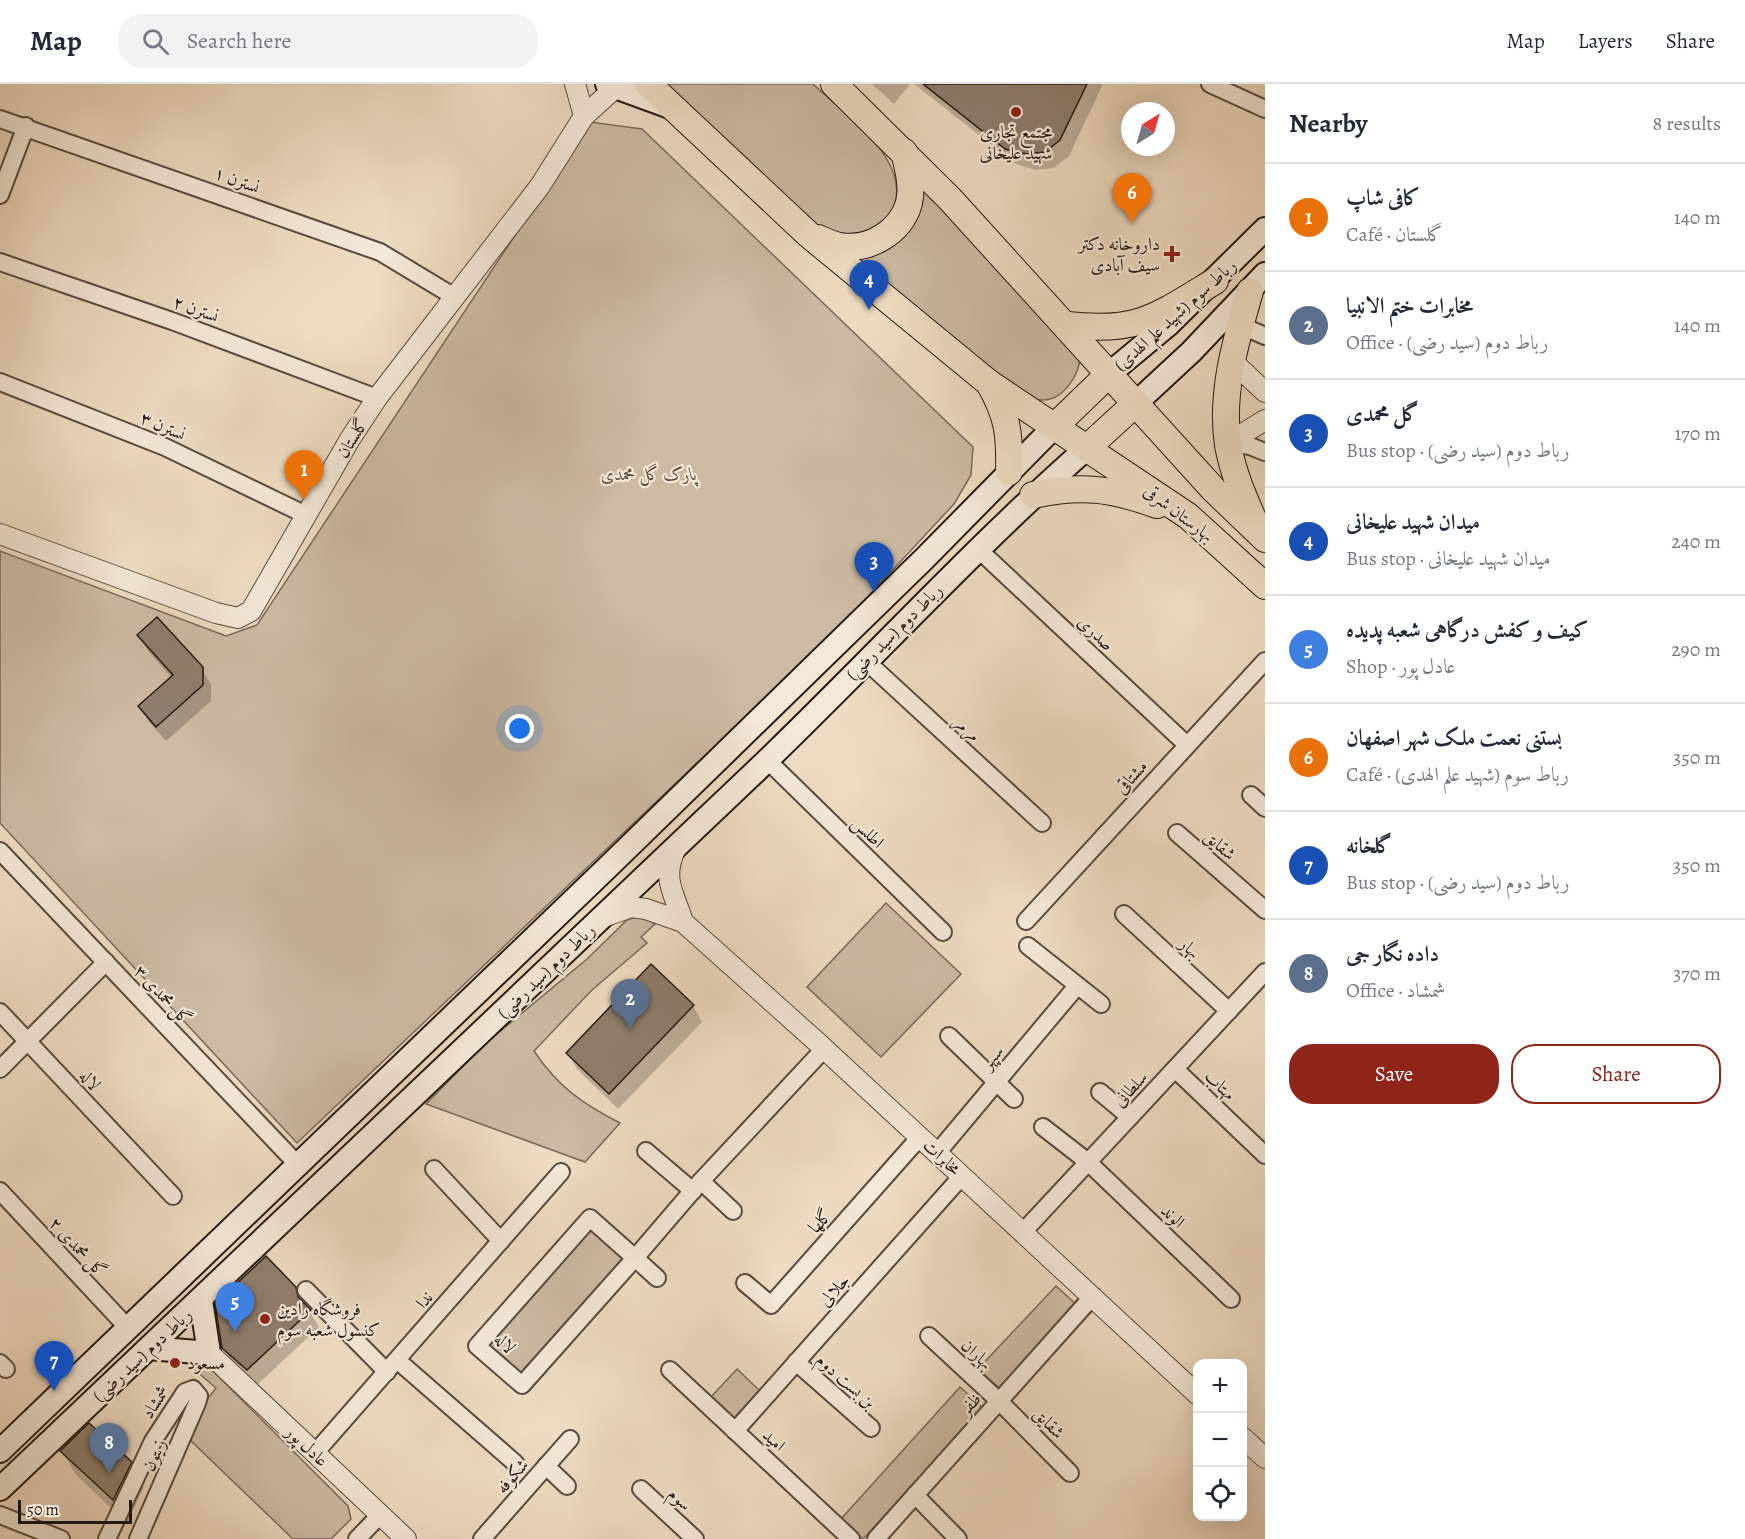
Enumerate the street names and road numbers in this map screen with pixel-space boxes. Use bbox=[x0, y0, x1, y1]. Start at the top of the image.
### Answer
street label: نسترن ۱ bbox=[211, 161, 263, 199]
street label: رباط سوم (شهید علم الهدی) bbox=[1109, 254, 1245, 381]
street label: نسترن ۲ bbox=[170, 290, 222, 328]
street label: نسترن ۳ bbox=[137, 406, 189, 446]
street label: گلستان bbox=[330, 413, 374, 463]
street label: بهارستان شرقی bbox=[1139, 479, 1219, 547]
street label: رباط دوم (سید رضی) bbox=[840, 578, 950, 688]
street label: صدری bbox=[1072, 610, 1120, 656]
street label: مرمر bbox=[947, 709, 986, 748]
street label: مشتاقی bbox=[1109, 755, 1153, 799]
street label: اطلس bbox=[846, 810, 890, 854]
street label: شقایق bbox=[1199, 824, 1241, 866]
street label: رباط دوم (سید رضی) bbox=[492, 918, 603, 1027]
street label: بهار bbox=[1173, 931, 1206, 964]
street label: گل محمدی ۳ bbox=[129, 960, 197, 1030]
street label: سپهر bbox=[974, 1040, 1009, 1076]
street label: لاله bbox=[74, 1064, 106, 1096]
street label: مهتاب bbox=[1199, 1064, 1241, 1106]
street label: سلطانی bbox=[1107, 1066, 1153, 1112]
street label: مخابرات bbox=[918, 1133, 967, 1181]
street label: الوند bbox=[1156, 1199, 1190, 1233]
street label: گلها bbox=[803, 1204, 837, 1238]
street label: گل محمدی ۲ bbox=[44, 1212, 112, 1282]
street label: جلالی bbox=[813, 1268, 855, 1312]
street label: ندا bbox=[410, 1286, 438, 1314]
street label: رباط دوم (سید رضی) bbox=[87, 1303, 200, 1410]
street label: لاله bbox=[489, 1327, 521, 1359]
street label: بهاران bbox=[956, 1333, 998, 1375]
street label: بن بست دوم bbox=[808, 1348, 882, 1418]
street label: شمشاد bbox=[135, 1381, 175, 1423]
street label: ظفر bbox=[952, 1387, 987, 1422]
street label: شقایق bbox=[1028, 1402, 1070, 1444]
street label: عادل پور bbox=[278, 1419, 334, 1473]
street label: امید bbox=[757, 1423, 791, 1457]
street label: زیتون bbox=[136, 1435, 172, 1475]
street label: شکوفه bbox=[490, 1453, 534, 1499]
street label: سوم bbox=[660, 1482, 697, 1519]

